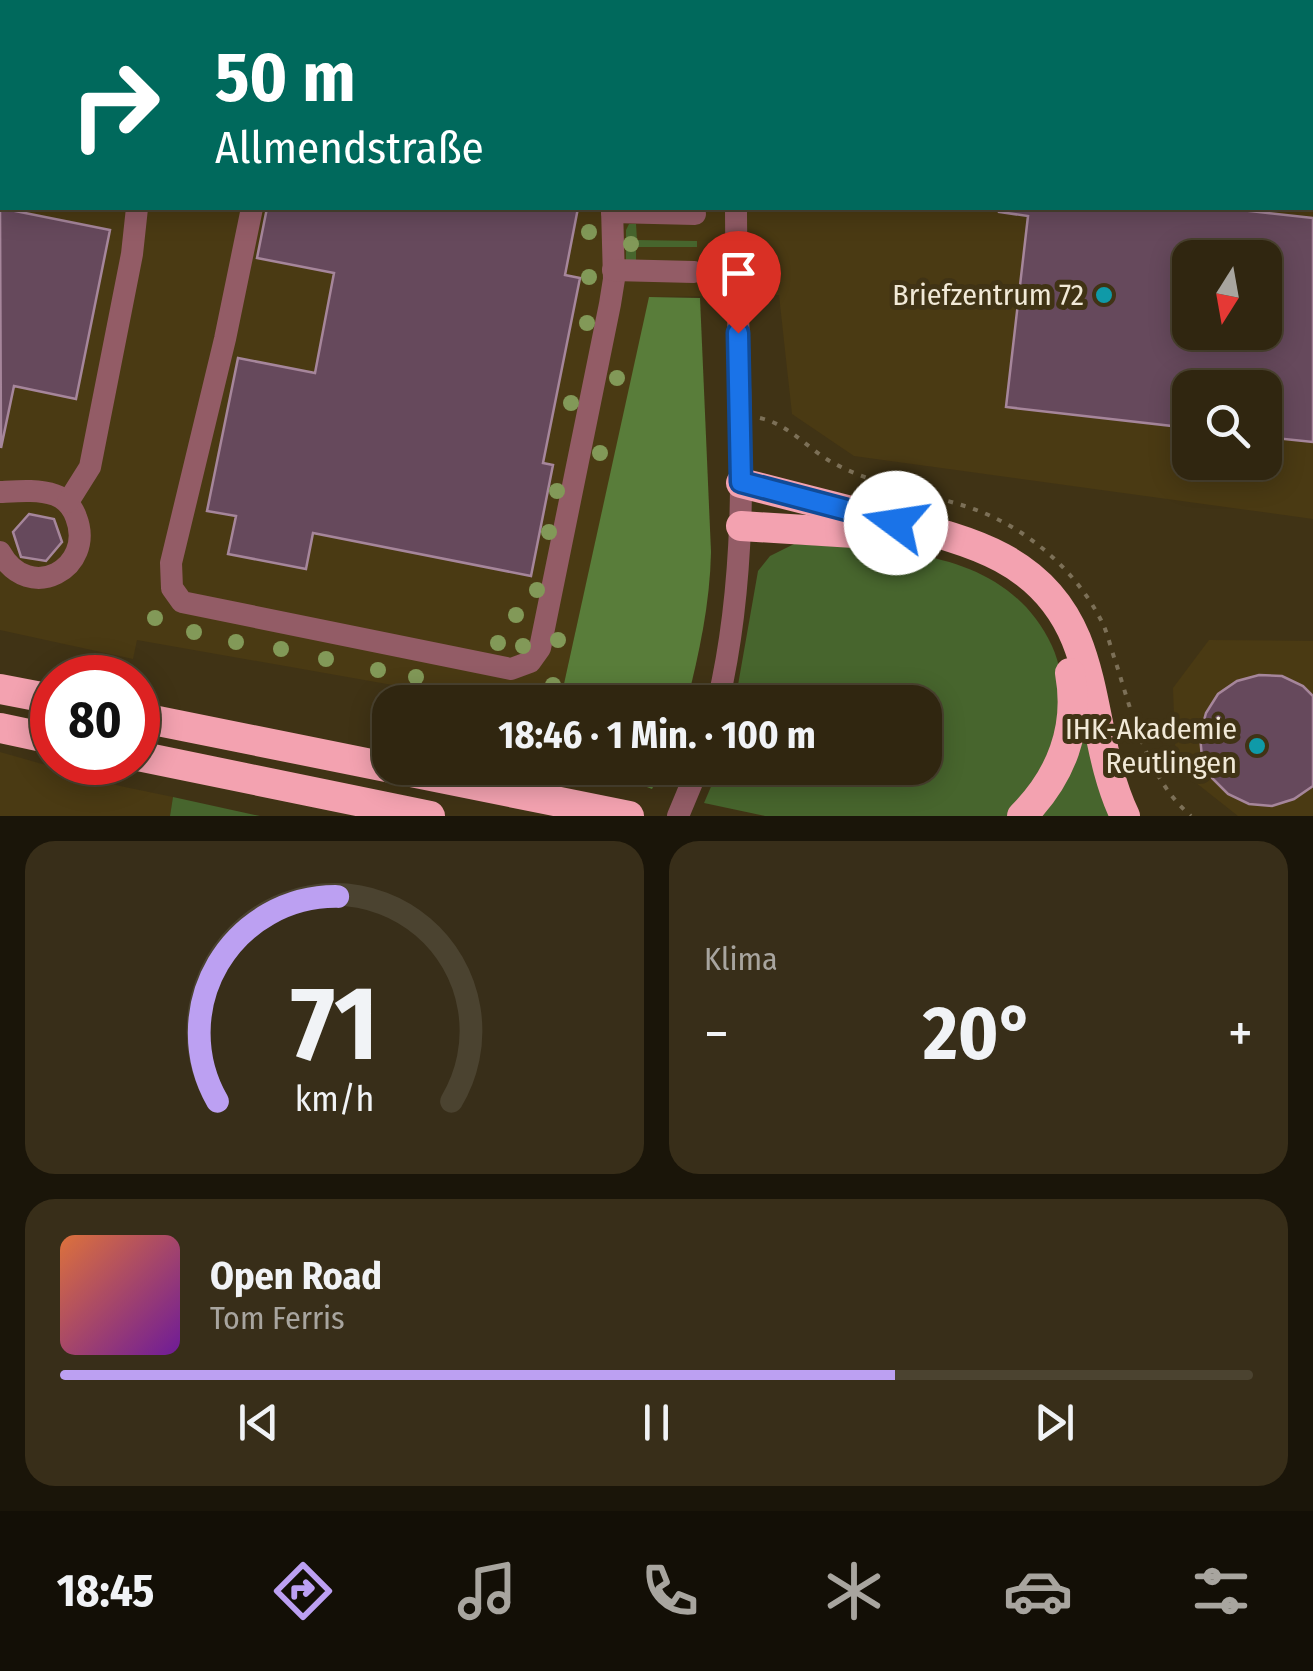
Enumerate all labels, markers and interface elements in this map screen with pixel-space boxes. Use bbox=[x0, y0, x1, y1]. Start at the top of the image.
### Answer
text: 50 m bbox=[215, 36, 356, 120]
icon: right bbox=[50, 40, 180, 170]
text: Allmendstraße bbox=[215, 121, 484, 175]
pin bbox=[696, 231, 781, 334]
north arrow bbox=[1172, 240, 1282, 350]
map controls bbox=[1172, 240, 1282, 480]
icon: arrive bbox=[711, 246, 766, 301]
place label: Briefzentrum 72 bbox=[892, 277, 1084, 313]
marker: Briefzentrum 72 bbox=[1093, 284, 1115, 306]
button: search bbox=[1172, 370, 1282, 480]
position arrow bbox=[844, 471, 948, 575]
speed limit sign: 80 bbox=[30, 655, 160, 785]
place label: IHK-Akademie Reutlingen bbox=[1065, 711, 1237, 781]
text: 18:46 · 1 Min. · 100 m bbox=[498, 712, 816, 758]
marker: IHK-Akademie Reutlingen bbox=[1246, 735, 1268, 757]
text: Klima bbox=[704, 940, 778, 978]
text: 71 bbox=[291, 962, 378, 1087]
text: 20° bbox=[923, 989, 1034, 1079]
text: − bbox=[704, 1001, 729, 1067]
text: + bbox=[1228, 1001, 1253, 1067]
text: km/h bbox=[295, 1078, 374, 1120]
text: Open Road bbox=[210, 1253, 382, 1299]
text: Tom Ferris bbox=[210, 1299, 345, 1337]
icon: previous bbox=[231, 1395, 286, 1450]
icon: pause bbox=[629, 1395, 684, 1450]
icon: next bbox=[1027, 1395, 1082, 1450]
icon: directions bbox=[268, 1556, 338, 1626]
icon: music bbox=[452, 1556, 522, 1626]
icon: phone bbox=[635, 1556, 705, 1626]
icon: climate bbox=[819, 1556, 889, 1626]
icon: car bbox=[1003, 1556, 1073, 1626]
icon: filters bbox=[1186, 1556, 1256, 1626]
text: 18:45 bbox=[57, 1564, 154, 1618]

